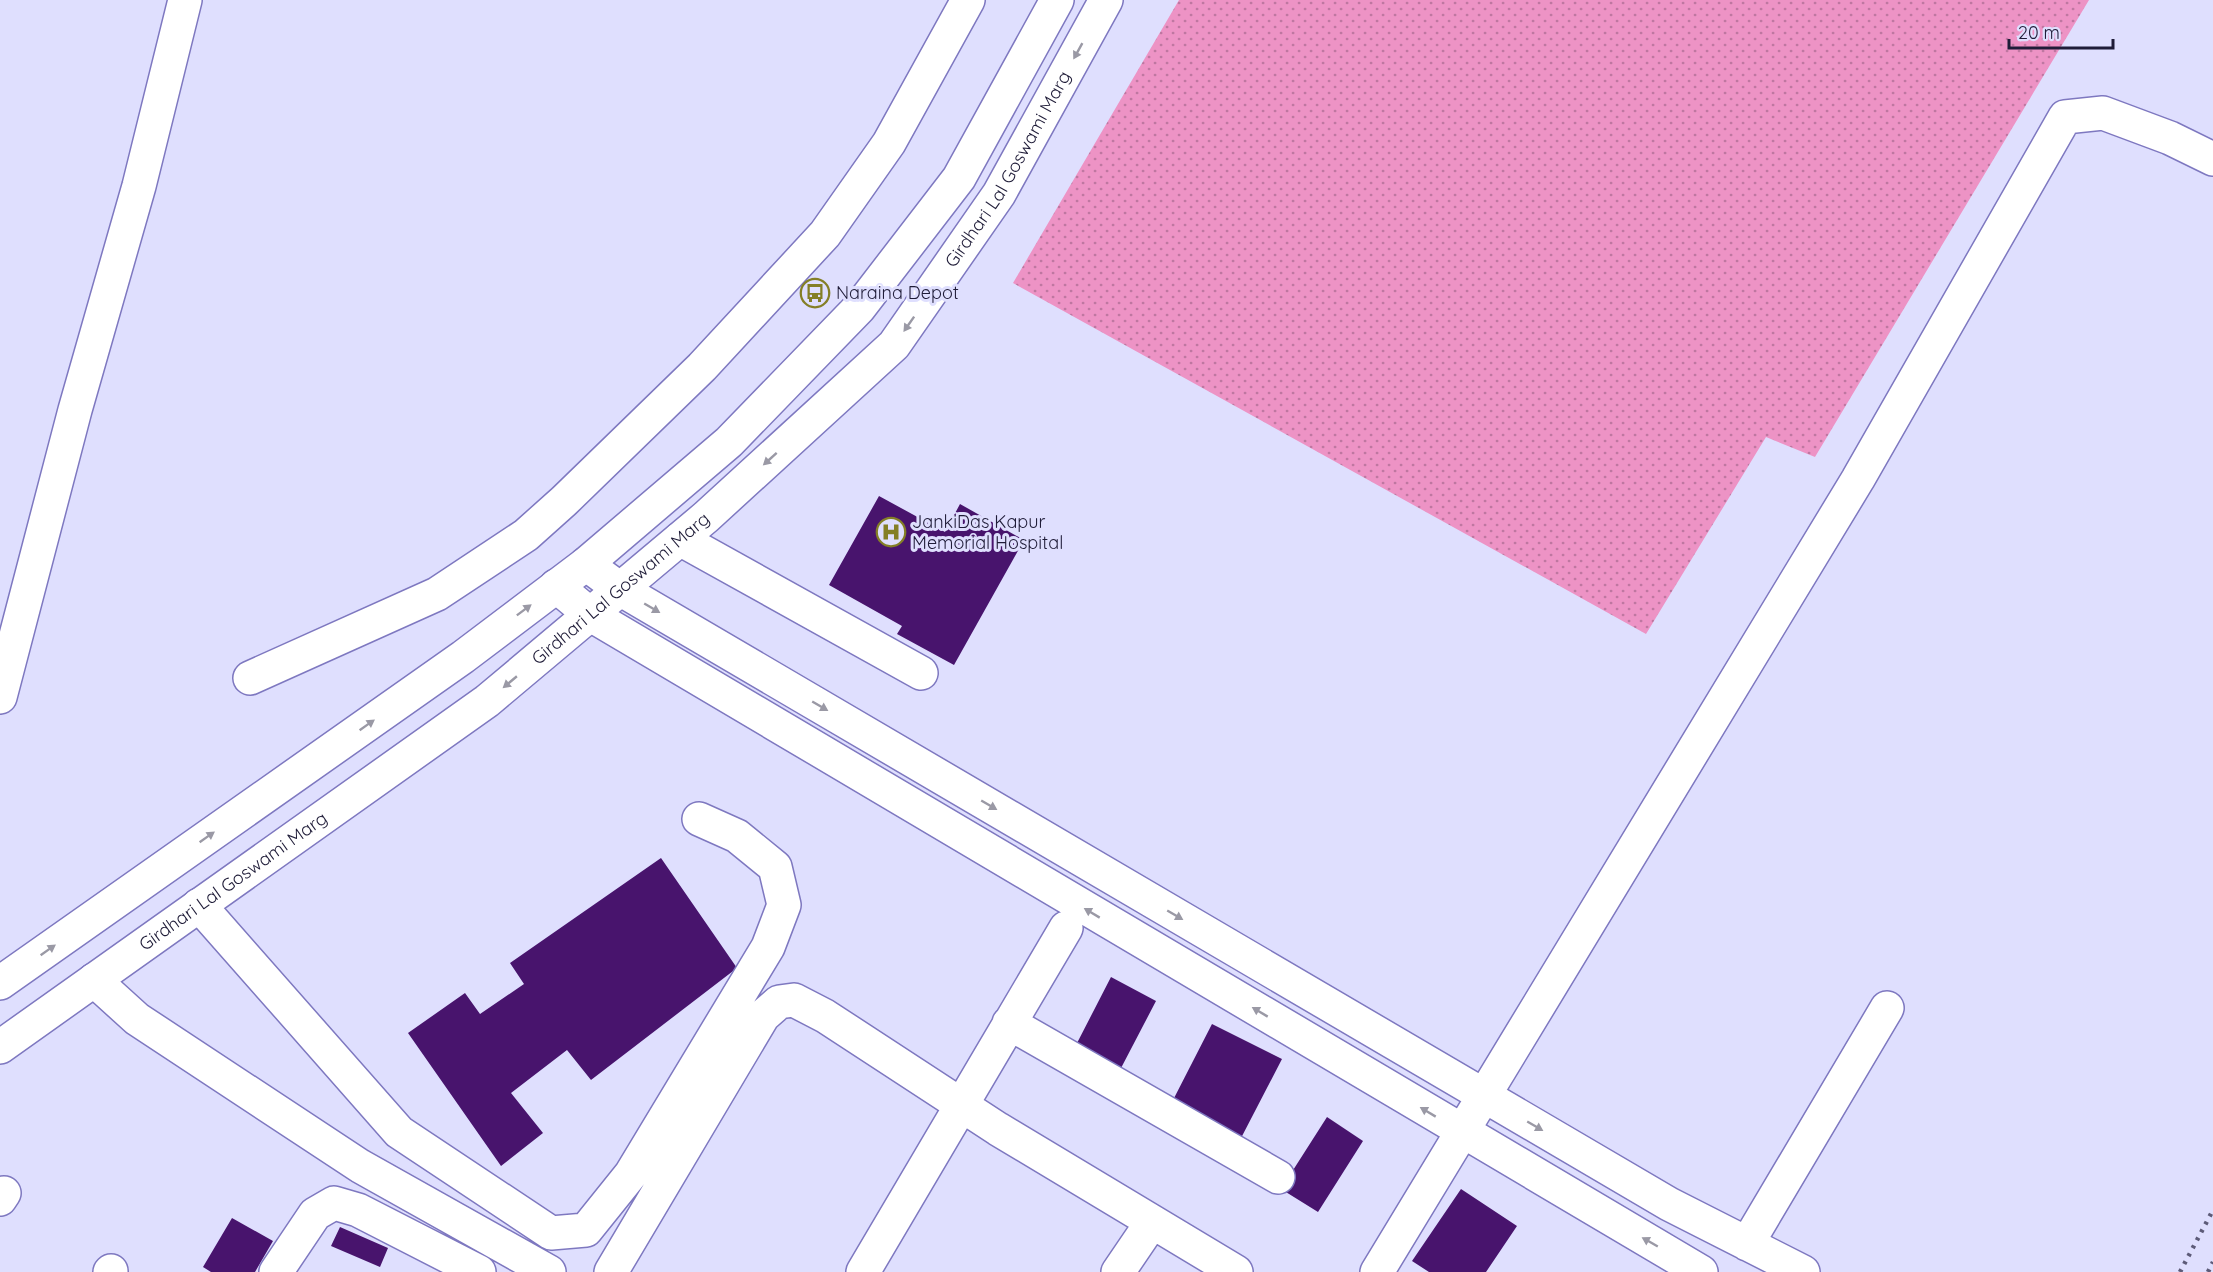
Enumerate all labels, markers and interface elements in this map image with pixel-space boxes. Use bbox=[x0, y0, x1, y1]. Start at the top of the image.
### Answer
scale bar bbox=[2009, 12, 2112, 50]
text: 20 m bbox=[2018, 21, 2060, 44]
one-way arrow bbox=[1073, 43, 1083, 60]
street label: Girdhari Lal Goswami Marg bbox=[940, 67, 1076, 272]
bus stop icon: Naraina Depot bbox=[799, 277, 831, 309]
place label: Naraina Depot bbox=[836, 281, 959, 304]
one-way arrow bbox=[903, 315, 915, 331]
one-way arrow bbox=[762, 452, 777, 466]
street label: Girdhari Lal Goswami Marg bbox=[527, 507, 714, 670]
place label: JankiDas Kapur Memorial Hospital bbox=[912, 510, 1063, 554]
hospital icon: JankiDas Kapur Memorial Hospital bbox=[875, 516, 907, 548]
one-way arrow bbox=[644, 602, 660, 613]
one-way arrow bbox=[517, 605, 532, 617]
one-way arrow bbox=[503, 675, 518, 688]
one-way arrow bbox=[812, 701, 828, 712]
one-way arrow bbox=[358, 719, 374, 731]
one-way arrow bbox=[981, 800, 998, 810]
street label: Girdhari Lal Goswami Marg bbox=[134, 806, 331, 956]
one-way arrow bbox=[199, 831, 215, 843]
one-way arrow bbox=[1084, 907, 1100, 918]
one-way arrow bbox=[1167, 909, 1183, 920]
one-way arrow bbox=[39, 944, 55, 956]
one-way arrow bbox=[1252, 1007, 1268, 1018]
one-way arrow bbox=[1420, 1106, 1436, 1117]
one-way arrow bbox=[1527, 1121, 1544, 1131]
one-way arrow bbox=[1642, 1237, 1658, 1248]

